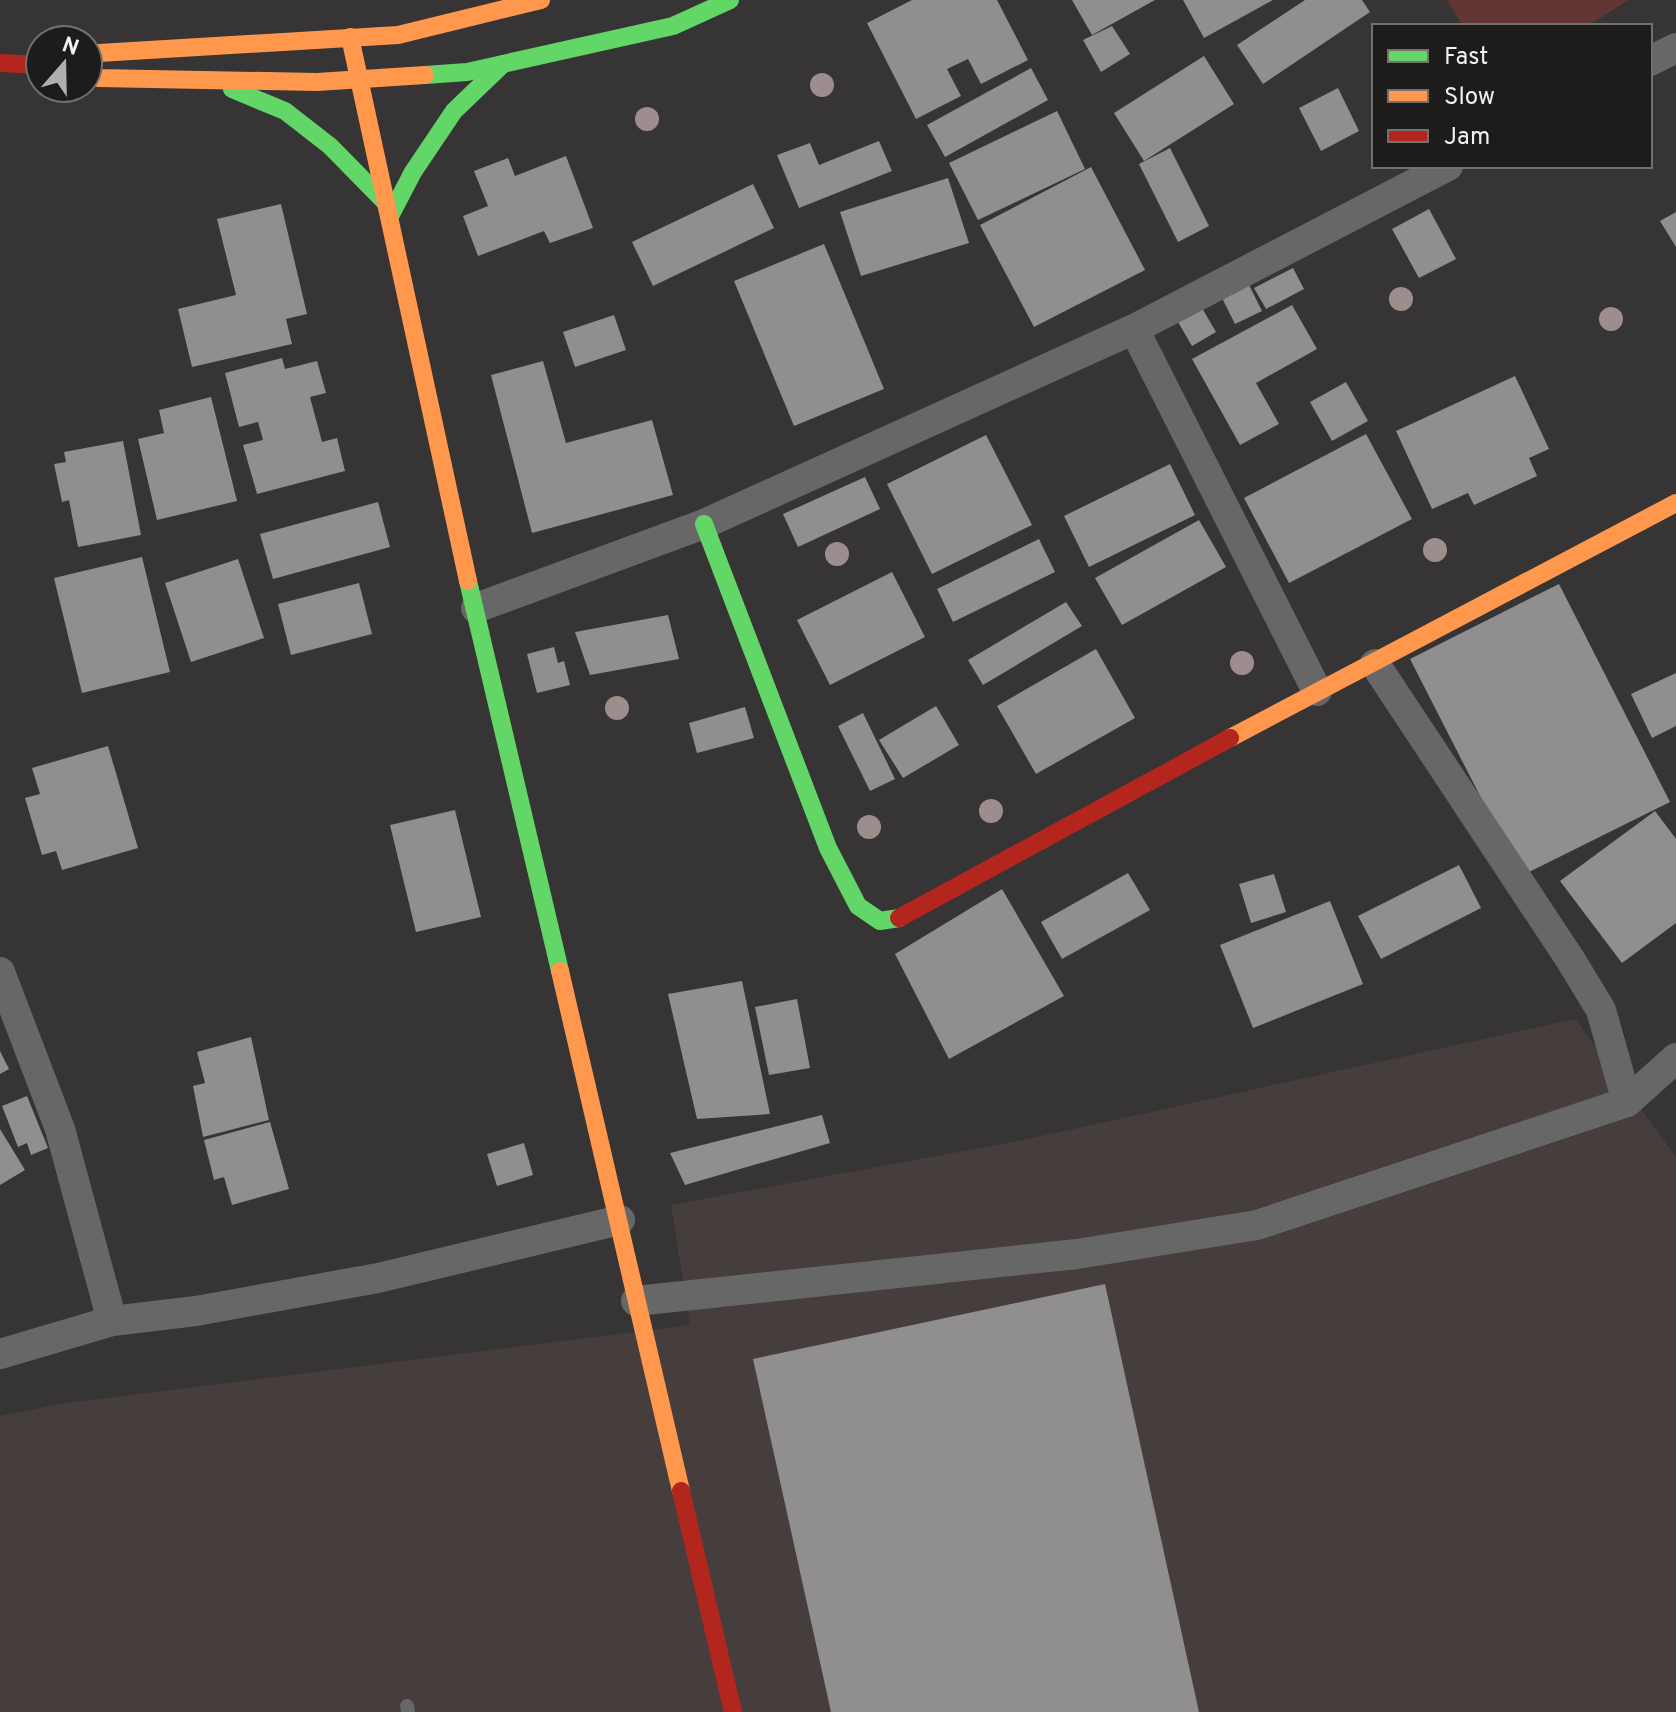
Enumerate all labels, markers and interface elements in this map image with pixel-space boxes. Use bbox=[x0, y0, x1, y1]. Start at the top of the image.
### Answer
north arrow bbox=[24, 24, 104, 104]
legend bbox=[1372, 24, 1652, 168]
text: N bbox=[58, 32, 82, 63]
text: Fast bbox=[1444, 43, 1488, 73]
text: Slow bbox=[1444, 83, 1495, 113]
text: Jam bbox=[1444, 123, 1490, 153]

